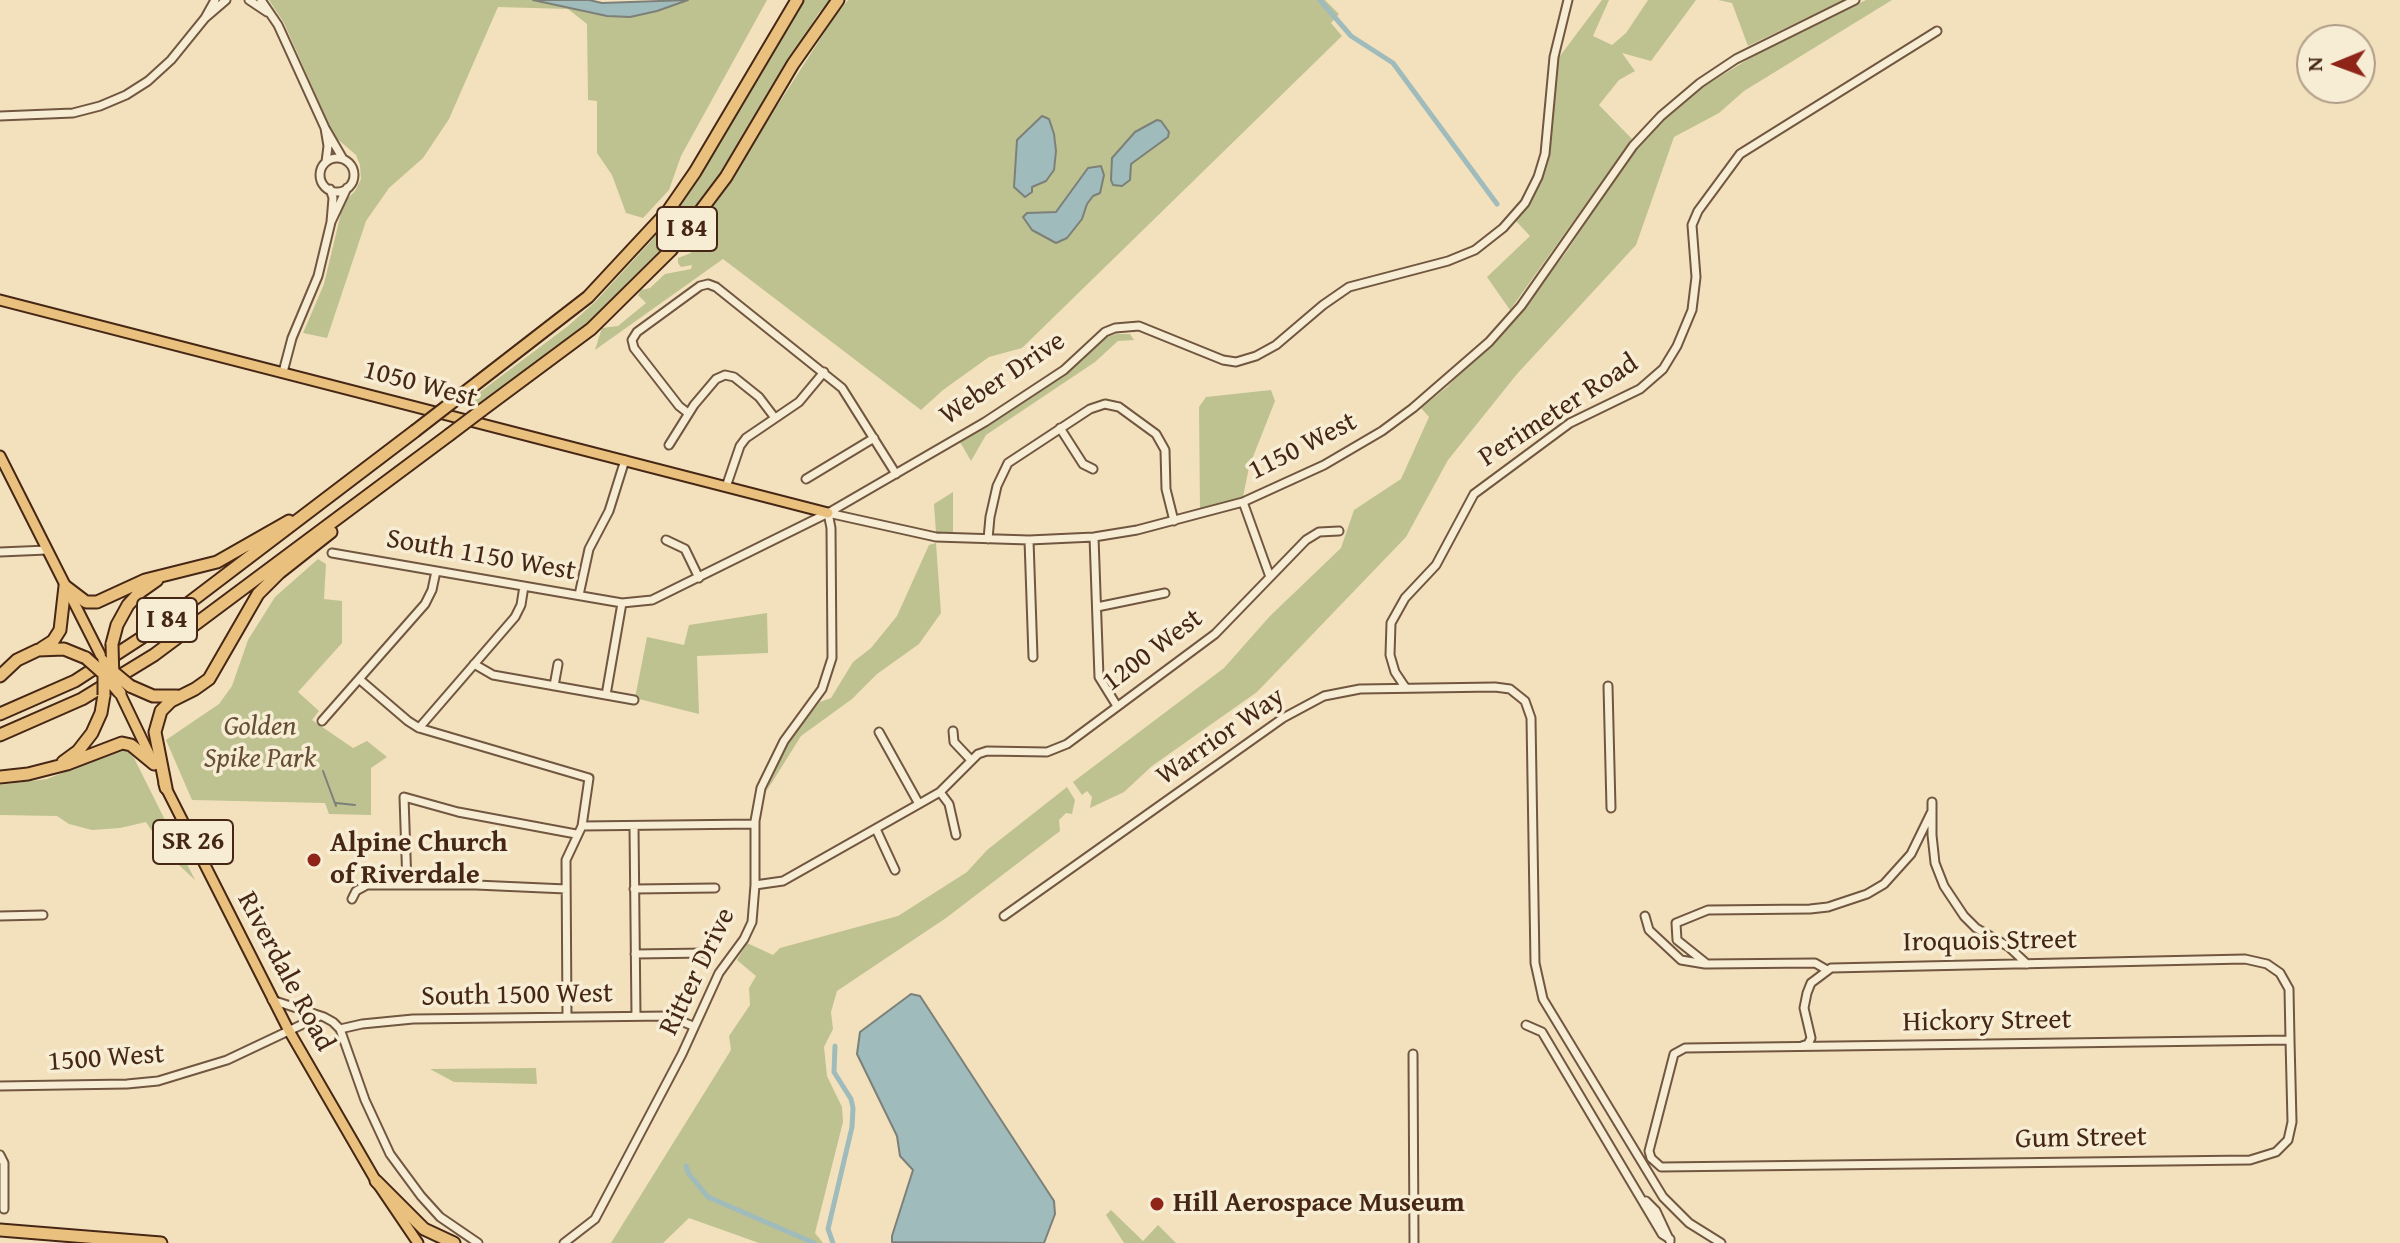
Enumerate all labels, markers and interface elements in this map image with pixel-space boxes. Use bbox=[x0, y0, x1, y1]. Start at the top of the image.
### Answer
north arrow bbox=[2296, 24, 2376, 104]
text: N bbox=[2298, 57, 2330, 72]
road number: I 84 bbox=[657, 207, 717, 251]
street label: Weber Drive bbox=[934, 325, 1072, 433]
street label: Perimeter Road bbox=[1473, 347, 1645, 475]
street label: 1050 West bbox=[359, 354, 481, 416]
street label: 1150 West bbox=[1243, 405, 1363, 489]
street label: South 1150 West bbox=[384, 523, 578, 589]
road number: I 84 bbox=[137, 598, 197, 642]
street label: 1200 West bbox=[1096, 602, 1210, 700]
street label: Warrior Way bbox=[1150, 681, 1292, 793]
park label: Golden Spike Park bbox=[204, 711, 316, 777]
road number: SR 26 bbox=[153, 820, 233, 864]
place label: Alpine Church of Riverdale bbox=[330, 827, 508, 893]
marker: Alpine Church of Riverdale bbox=[305, 851, 323, 869]
street label: Riverdale Road bbox=[229, 887, 341, 1057]
street label: Ritter Drive bbox=[653, 903, 743, 1041]
street label: Iroquois Street bbox=[1903, 924, 2077, 960]
street label: South 1500 West bbox=[421, 978, 613, 1014]
street label: Hickory Street bbox=[1902, 1004, 2072, 1040]
street label: 1500 West bbox=[47, 1038, 165, 1080]
street label: Gum Street bbox=[2015, 1121, 2147, 1157]
place label: Hill Aerospace Museum bbox=[1173, 1187, 1465, 1221]
marker: Hill Aerospace Museum bbox=[1148, 1195, 1166, 1213]

